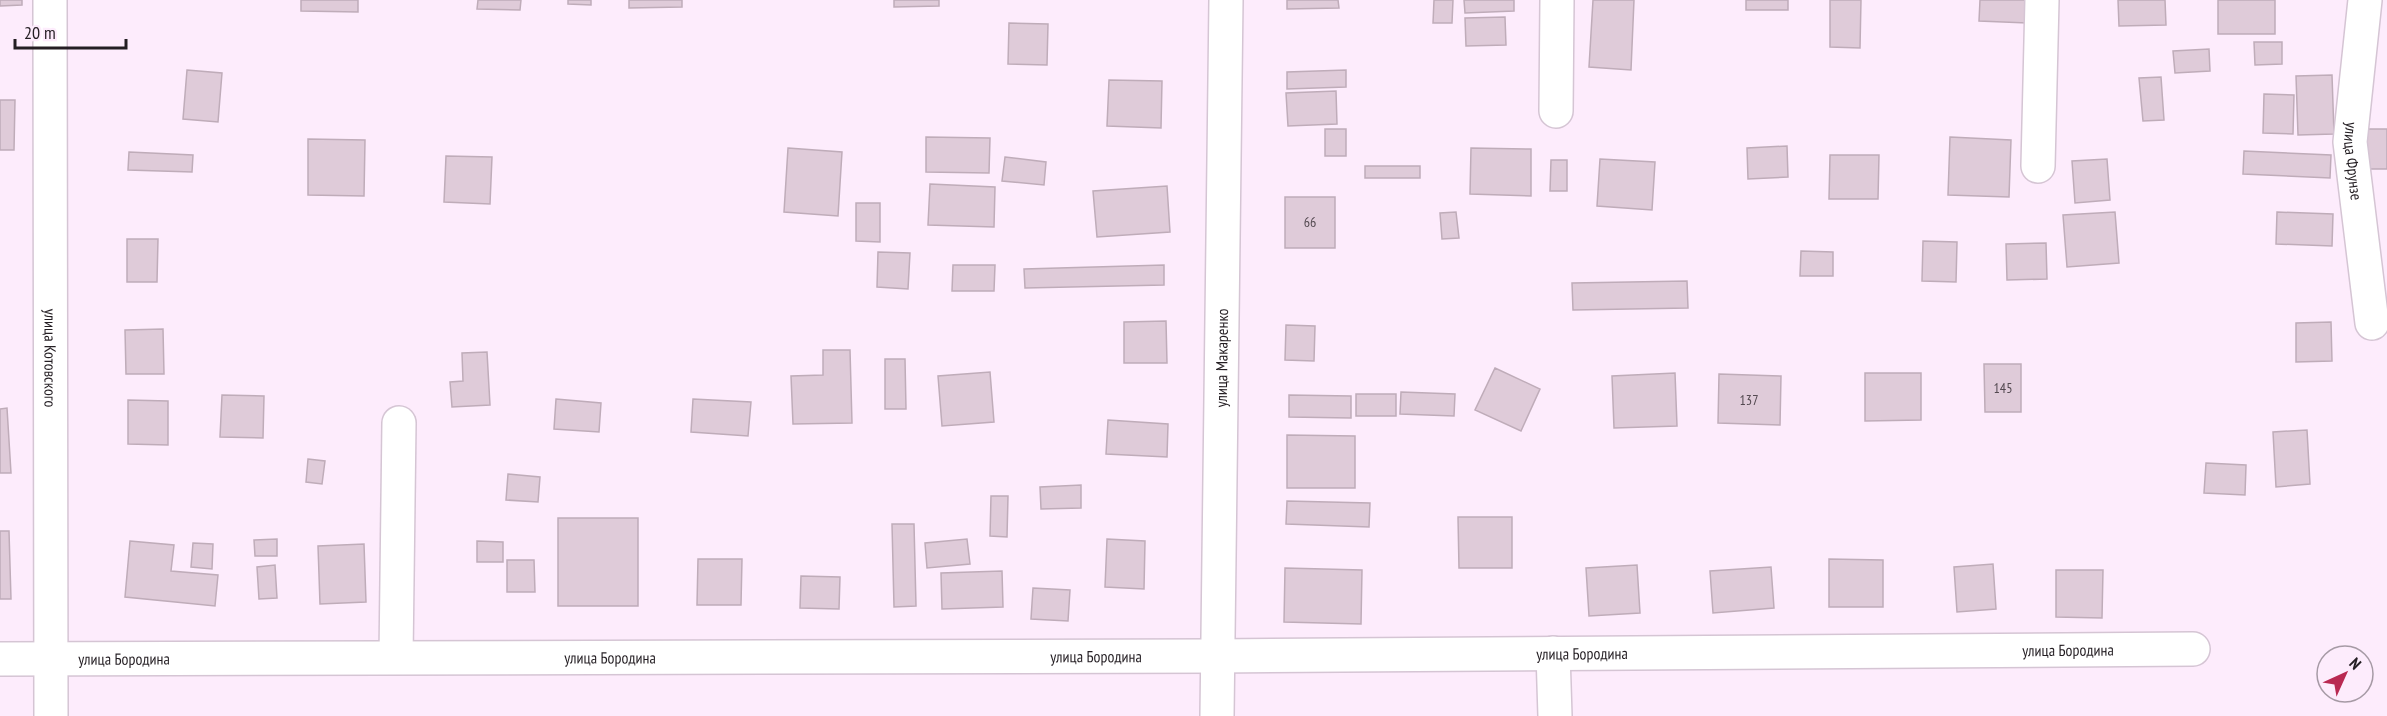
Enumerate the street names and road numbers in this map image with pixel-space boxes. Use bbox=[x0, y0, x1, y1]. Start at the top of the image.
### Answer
street label: улица Фрунзе bbox=[2340, 121, 2367, 201]
street label: улица Макаренко bbox=[1211, 308, 1232, 408]
street label: улица Котовского bbox=[40, 309, 61, 407]
street label: улица Бородина bbox=[2022, 640, 2114, 660]
street label: улица Бородина bbox=[1536, 643, 1628, 664]
street label: улица Бородина bbox=[1050, 646, 1142, 666]
street label: улица Бородина bbox=[564, 647, 656, 668]
street label: улица Бородина bbox=[78, 649, 170, 669]

